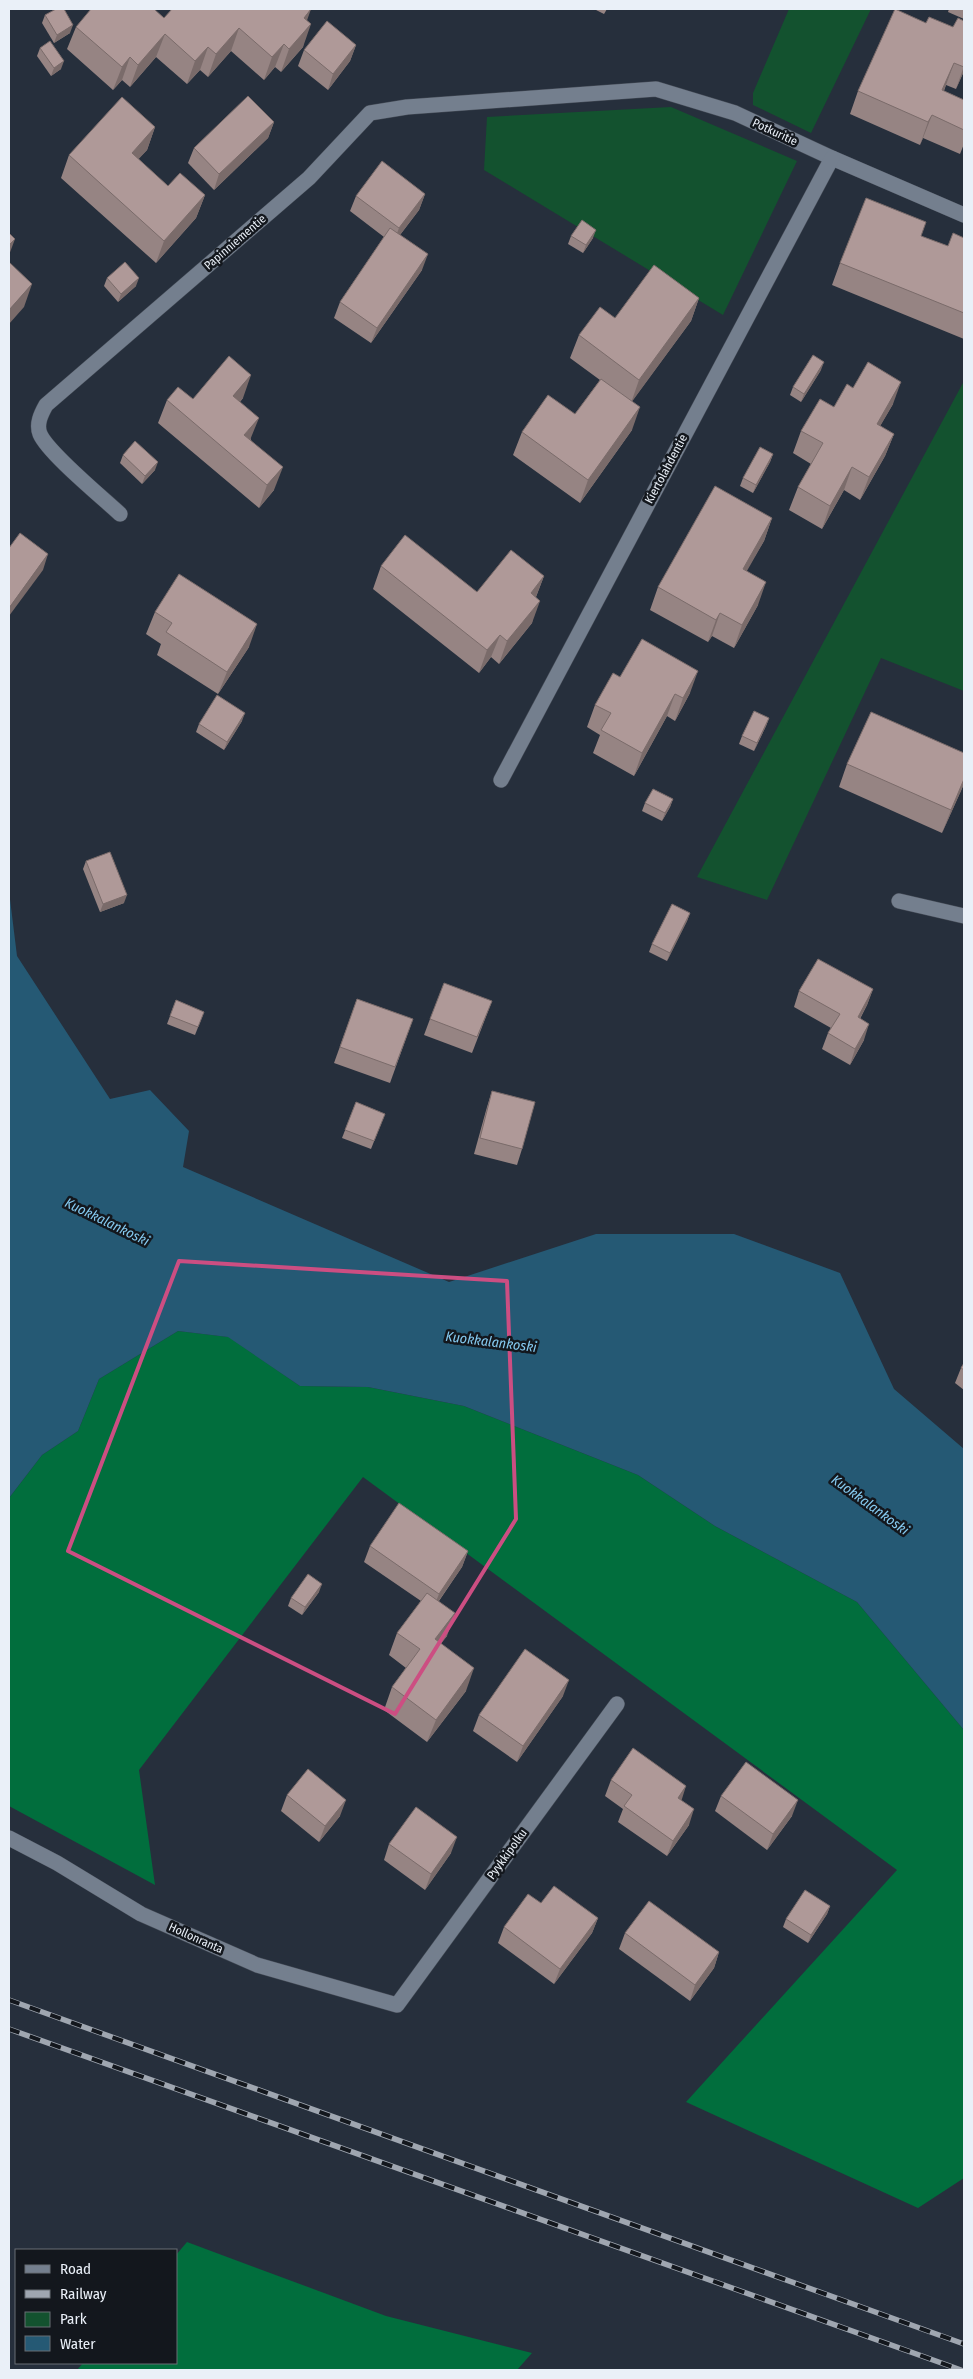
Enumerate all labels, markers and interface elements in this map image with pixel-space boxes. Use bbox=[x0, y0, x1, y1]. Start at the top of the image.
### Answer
street label: Potkuritie bbox=[750, 116, 800, 149]
street label: Papinniementie bbox=[201, 211, 269, 273]
street label: Kiertolahdentie bbox=[642, 432, 690, 506]
water label: Kuokkalankoski bbox=[62, 1194, 152, 1250]
water label: Kuokkalankoski bbox=[444, 1328, 538, 1356]
water label: Kuokkalankoski bbox=[828, 1471, 913, 1539]
street label: Pyykkipolku bbox=[484, 1826, 530, 1882]
street label: Hollonranta bbox=[167, 1920, 226, 1956]
legend bbox=[15, 2249, 178, 2364]
text: Road bbox=[60, 2260, 91, 2278]
text: Railway bbox=[60, 2285, 107, 2303]
text: Park bbox=[60, 2310, 87, 2328]
text: Water bbox=[60, 2335, 96, 2353]

